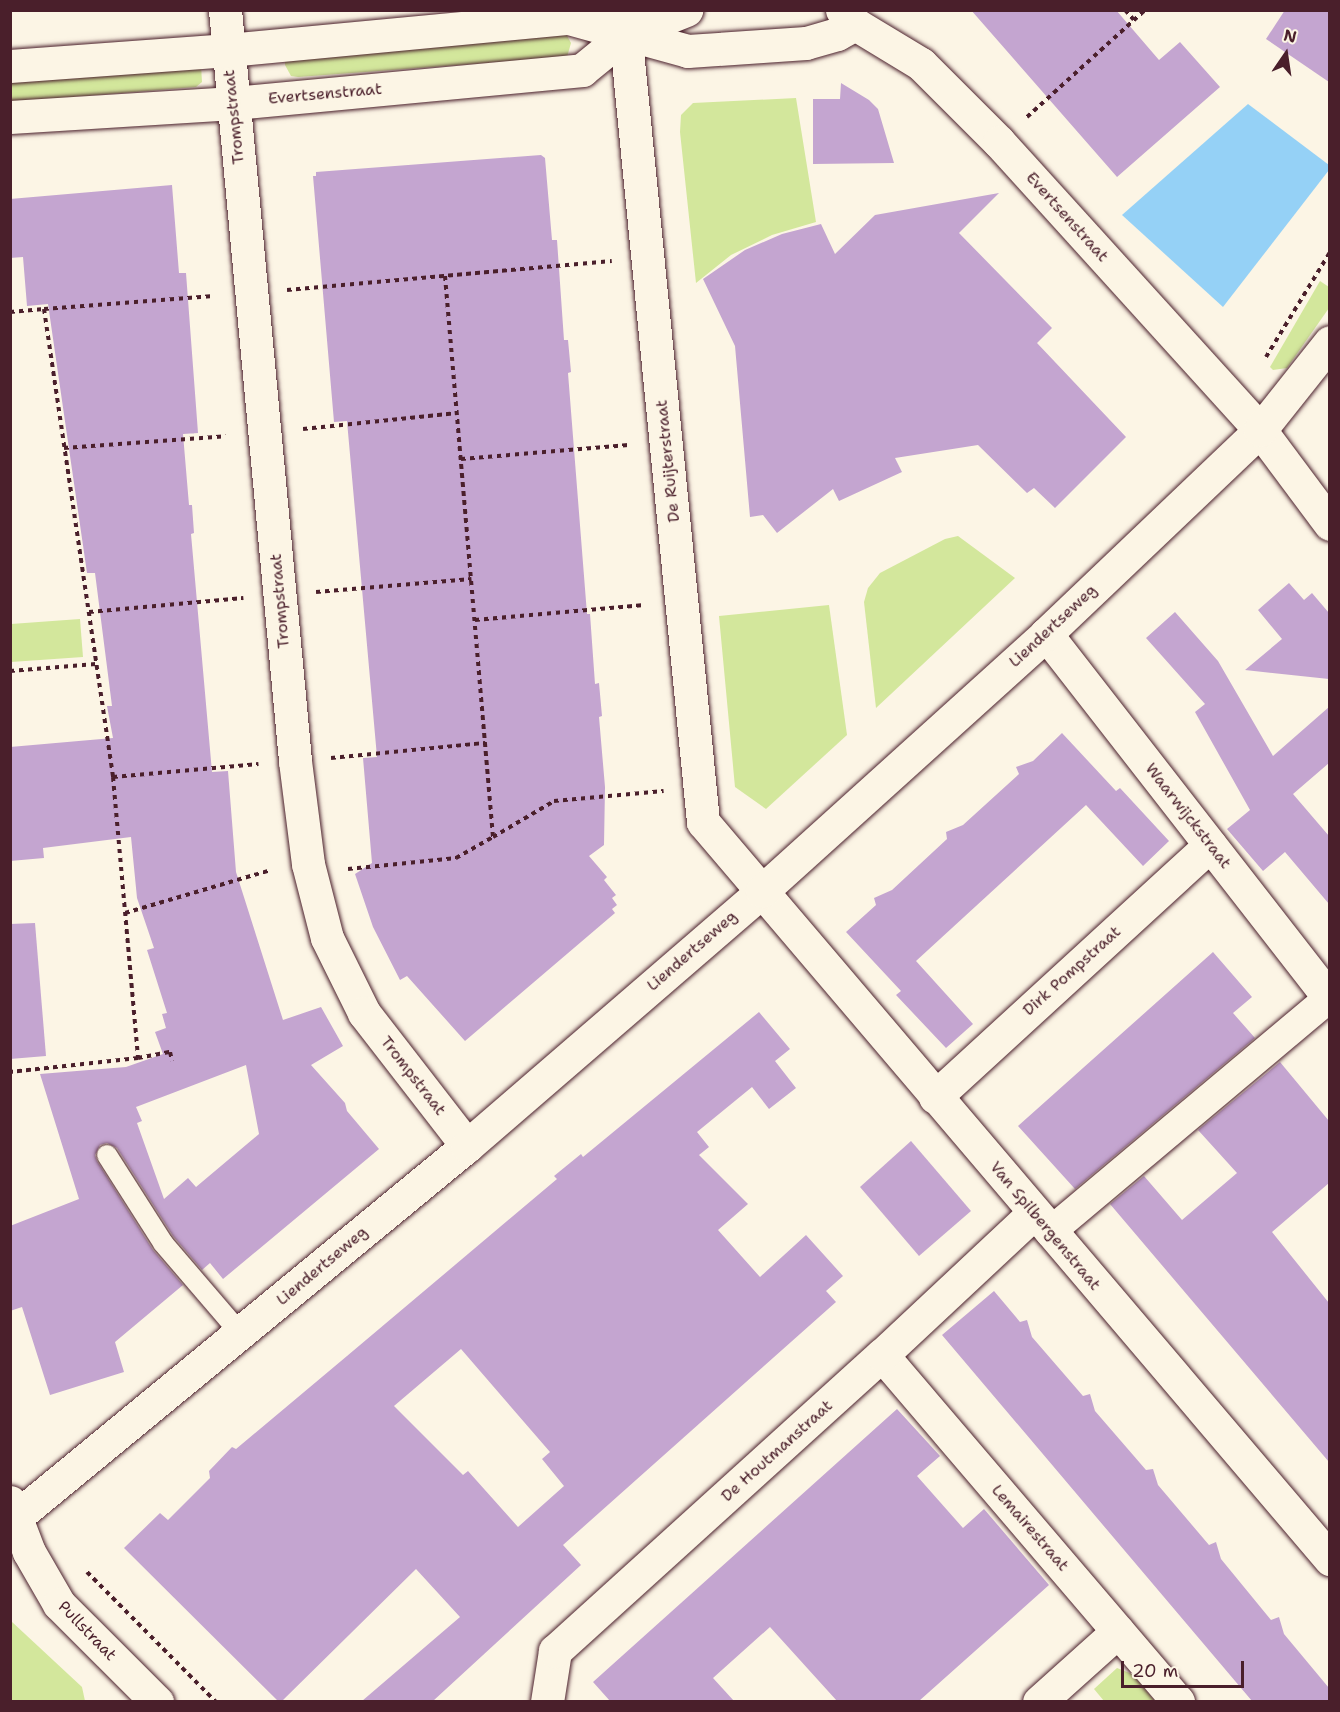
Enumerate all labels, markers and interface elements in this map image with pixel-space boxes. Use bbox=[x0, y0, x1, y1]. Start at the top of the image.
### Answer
north arrow bbox=[1256, 24, 1316, 84]
text: N bbox=[1282, 24, 1299, 48]
street label: Trompstraat bbox=[219, 69, 249, 165]
street label: Evertsenstraat bbox=[267, 79, 383, 109]
street label: Evertsenstraat bbox=[1022, 168, 1112, 266]
street label: De Ruijterstraat bbox=[652, 399, 684, 523]
street label: Trompstraat bbox=[266, 553, 294, 649]
street label: Liendertseweg bbox=[1005, 580, 1101, 672]
street label: Waarwijckstraat bbox=[1141, 759, 1235, 873]
street label: Liendertseweg bbox=[643, 907, 741, 995]
street label: Dirk Pompstraat bbox=[1019, 922, 1125, 1020]
street label: Trompstraat bbox=[376, 1033, 450, 1119]
street label: Van Spilbergenstraat bbox=[986, 1158, 1104, 1294]
street label: Liendertseweg bbox=[273, 1222, 371, 1310]
street label: De Houtmanstraat bbox=[717, 1396, 837, 1506]
street label: Lemairestraat bbox=[987, 1481, 1073, 1575]
street label: Pullstraat bbox=[54, 1597, 120, 1665]
scale bar bbox=[1124, 1649, 1247, 1687]
text: 20 m bbox=[1132, 1659, 1178, 1683]

